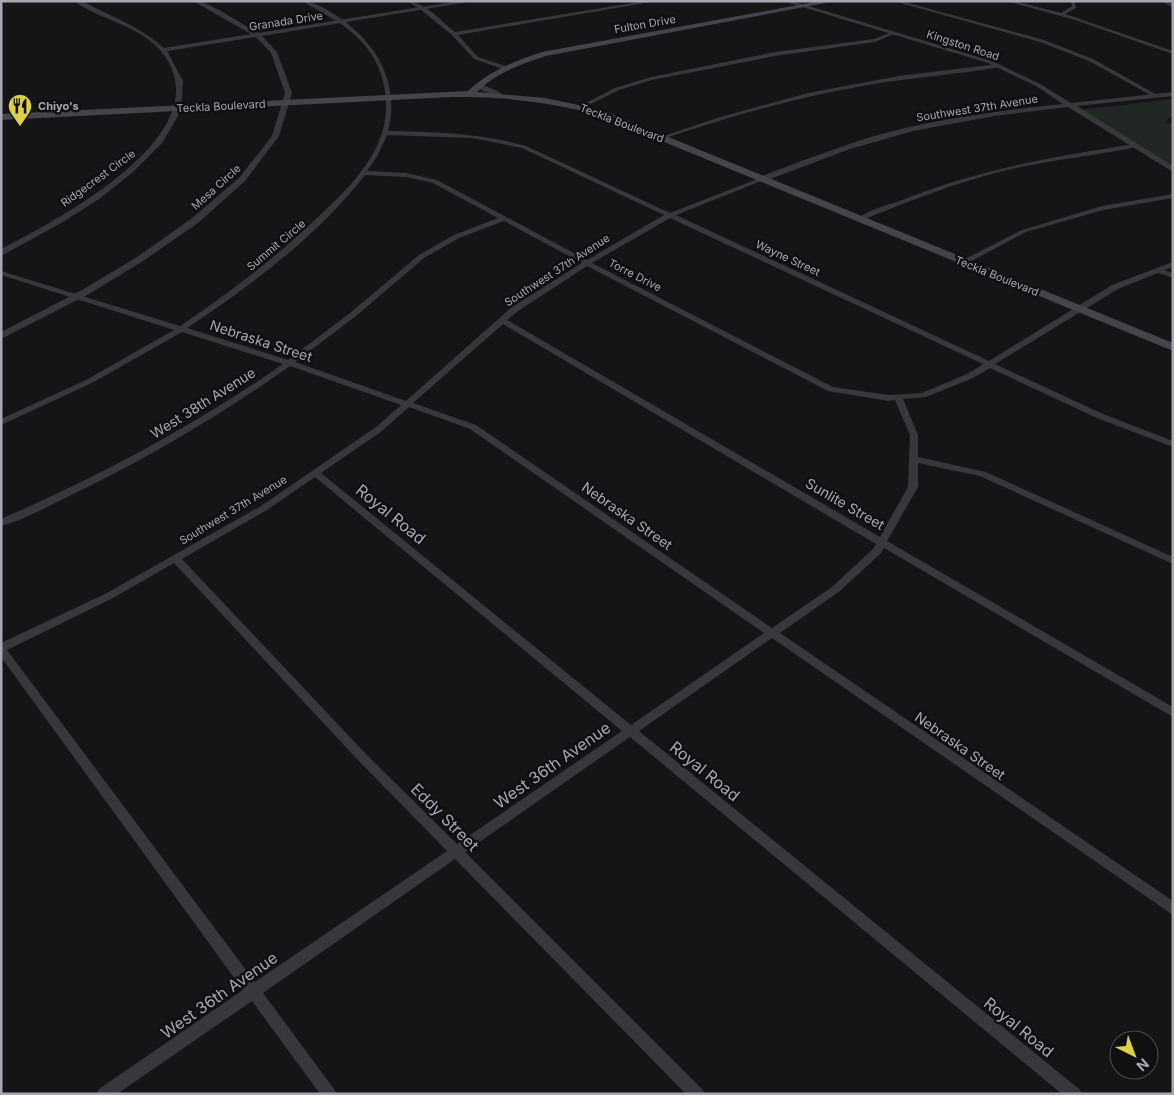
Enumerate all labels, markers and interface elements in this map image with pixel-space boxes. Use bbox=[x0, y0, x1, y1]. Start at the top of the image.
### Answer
street label: Granada Drive bbox=[248, 8, 324, 34]
street label: Fulton Drive bbox=[613, 12, 677, 36]
street label: Kingston Road bbox=[925, 27, 1001, 63]
street label: Southwest 37th Avenue bbox=[915, 91, 1039, 125]
restaurant icon: Chiyo's bbox=[7, 93, 33, 127]
street label: Teckla Boulevard bbox=[176, 97, 266, 115]
place label: Chiyo's bbox=[38, 99, 79, 113]
street label: Teckla Boulevard bbox=[578, 101, 666, 145]
street label: Ridgecrest Circle bbox=[58, 146, 138, 210]
street label: Mesa Circle bbox=[188, 161, 244, 213]
street label: Summit Circle bbox=[244, 216, 308, 274]
street label: Southwest 37th Avenue bbox=[502, 231, 612, 309]
street label: Wayne Street bbox=[754, 237, 823, 279]
street label: Teckla Boulevard bbox=[953, 253, 1041, 299]
street label: Torre Drive bbox=[606, 256, 664, 294]
street label: Nebraska Street bbox=[208, 316, 315, 365]
street label: West 38th Avenue bbox=[147, 363, 258, 442]
street label: Southwest 37th Avenue bbox=[177, 472, 289, 548]
street label: Sunlite Street bbox=[803, 474, 888, 533]
street label: Nebraska Street bbox=[579, 478, 676, 553]
street label: Royal Road bbox=[352, 480, 430, 548]
street label: Nebraska Street bbox=[912, 708, 1009, 783]
street label: West 36th Avenue bbox=[490, 717, 614, 813]
street label: Royal Road bbox=[666, 737, 744, 805]
street label: Eddy Street bbox=[407, 779, 483, 855]
street label: West 36th Avenue bbox=[157, 947, 281, 1043]
street label: Royal Road bbox=[980, 993, 1058, 1061]
north arrow bbox=[1109, 1030, 1159, 1080]
text: N bbox=[1133, 1055, 1153, 1075]

